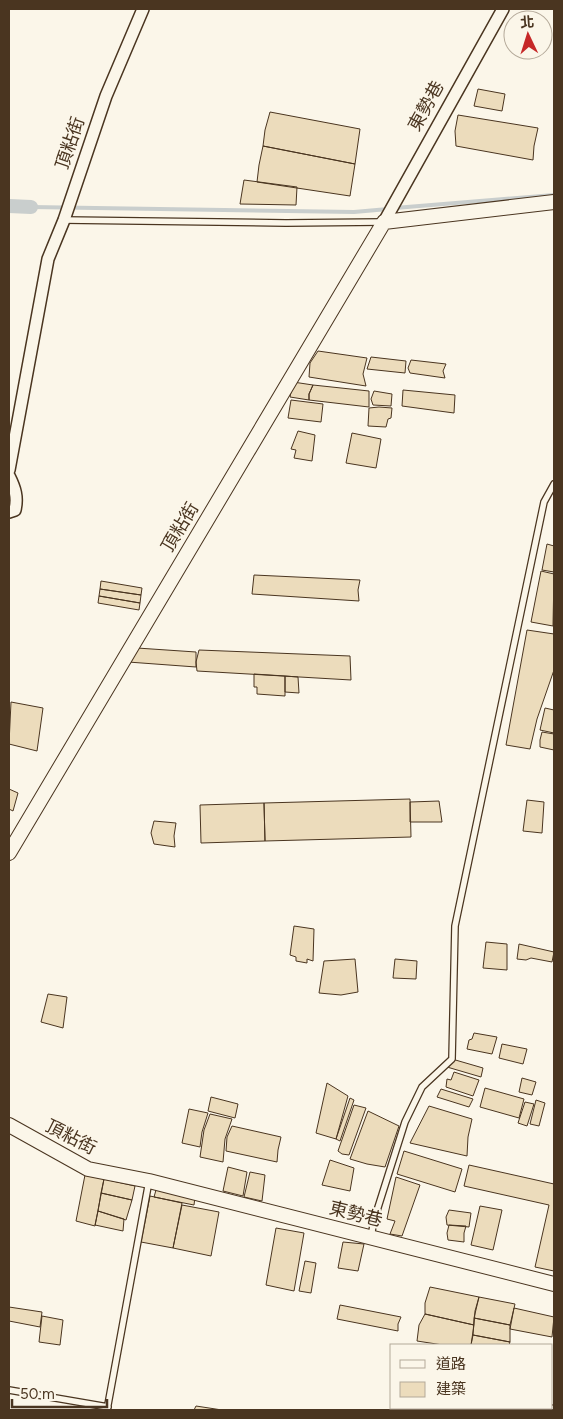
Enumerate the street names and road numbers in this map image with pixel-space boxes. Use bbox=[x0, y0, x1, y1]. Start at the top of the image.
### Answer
street label: 東勢巷 bbox=[403, 77, 449, 135]
street label: 頂粘街 bbox=[51, 114, 89, 172]
street label: 頂粘街 bbox=[157, 498, 203, 556]
street label: 頂粘街 bbox=[42, 1115, 100, 1159]
street label: 東勢巷 bbox=[327, 1197, 385, 1231]

